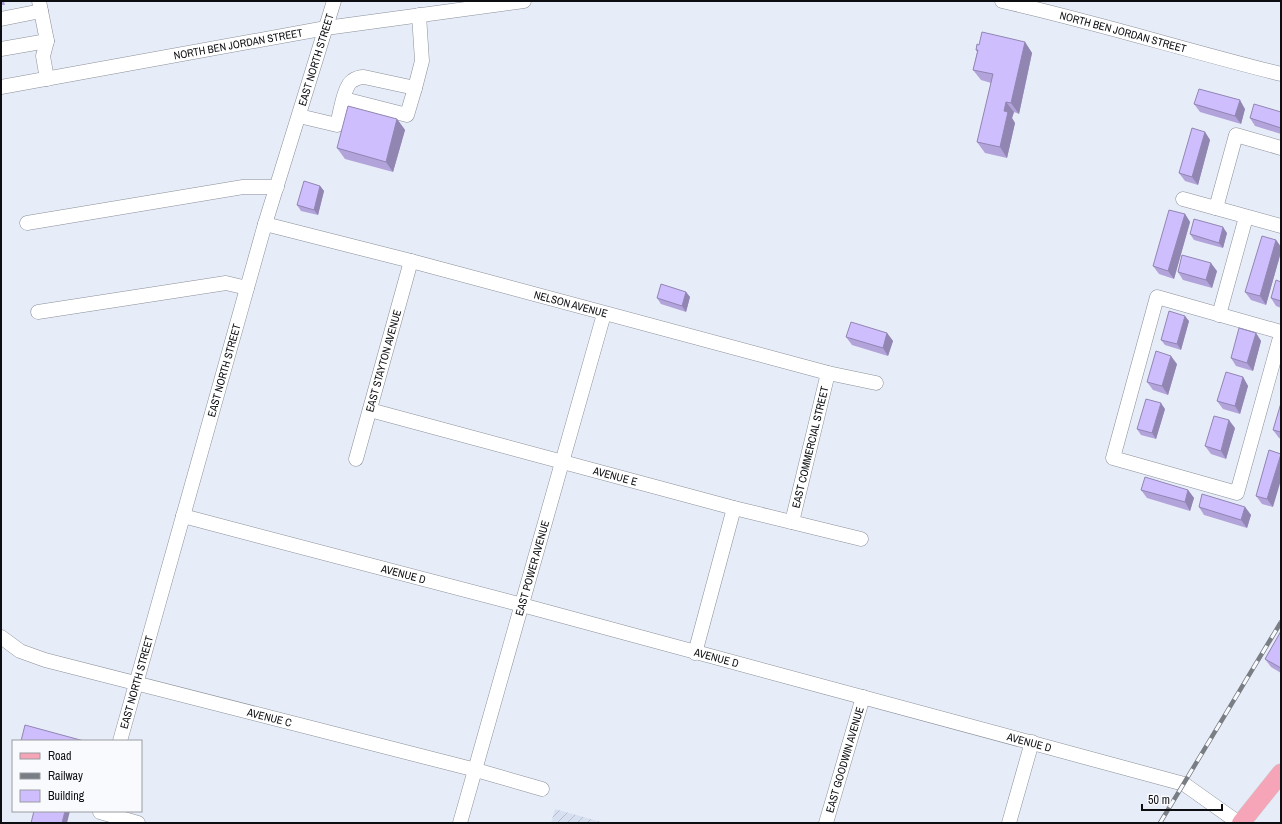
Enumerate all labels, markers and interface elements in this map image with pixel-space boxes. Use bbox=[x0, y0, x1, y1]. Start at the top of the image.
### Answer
street label: NORTH BEN JORDAN STREET bbox=[1058, 8, 1189, 56]
street label: EAST NORTH STREET bbox=[295, 11, 337, 108]
street label: NORTH BEN JORDAN STREET bbox=[173, 25, 304, 63]
street label: NELSON AVENUE bbox=[532, 287, 609, 320]
street label: EAST STAYTON AVENUE bbox=[362, 308, 404, 413]
street label: EAST NORTH STREET bbox=[204, 322, 244, 418]
street label: EAST COMMERCIAL STREET bbox=[789, 384, 832, 510]
street label: AVENUE E bbox=[591, 463, 639, 489]
street label: EAST POWER AVENUE bbox=[512, 519, 552, 617]
street label: AVENUE D bbox=[379, 561, 427, 586]
street label: EAST NORTH STREET bbox=[117, 634, 156, 730]
street label: AVENUE D bbox=[692, 645, 740, 670]
street label: AVENUE C bbox=[245, 705, 294, 730]
street label: EAST GOODWIN AVENUE bbox=[822, 705, 867, 814]
street label: AVENUE D bbox=[1005, 729, 1053, 755]
legend bbox=[12, 740, 142, 812]
text: Road bbox=[48, 748, 72, 764]
text: Railway bbox=[48, 768, 83, 784]
scale bar bbox=[1142, 786, 1222, 812]
text: Building bbox=[48, 788, 85, 804]
text: 50 m bbox=[1148, 792, 1170, 808]

